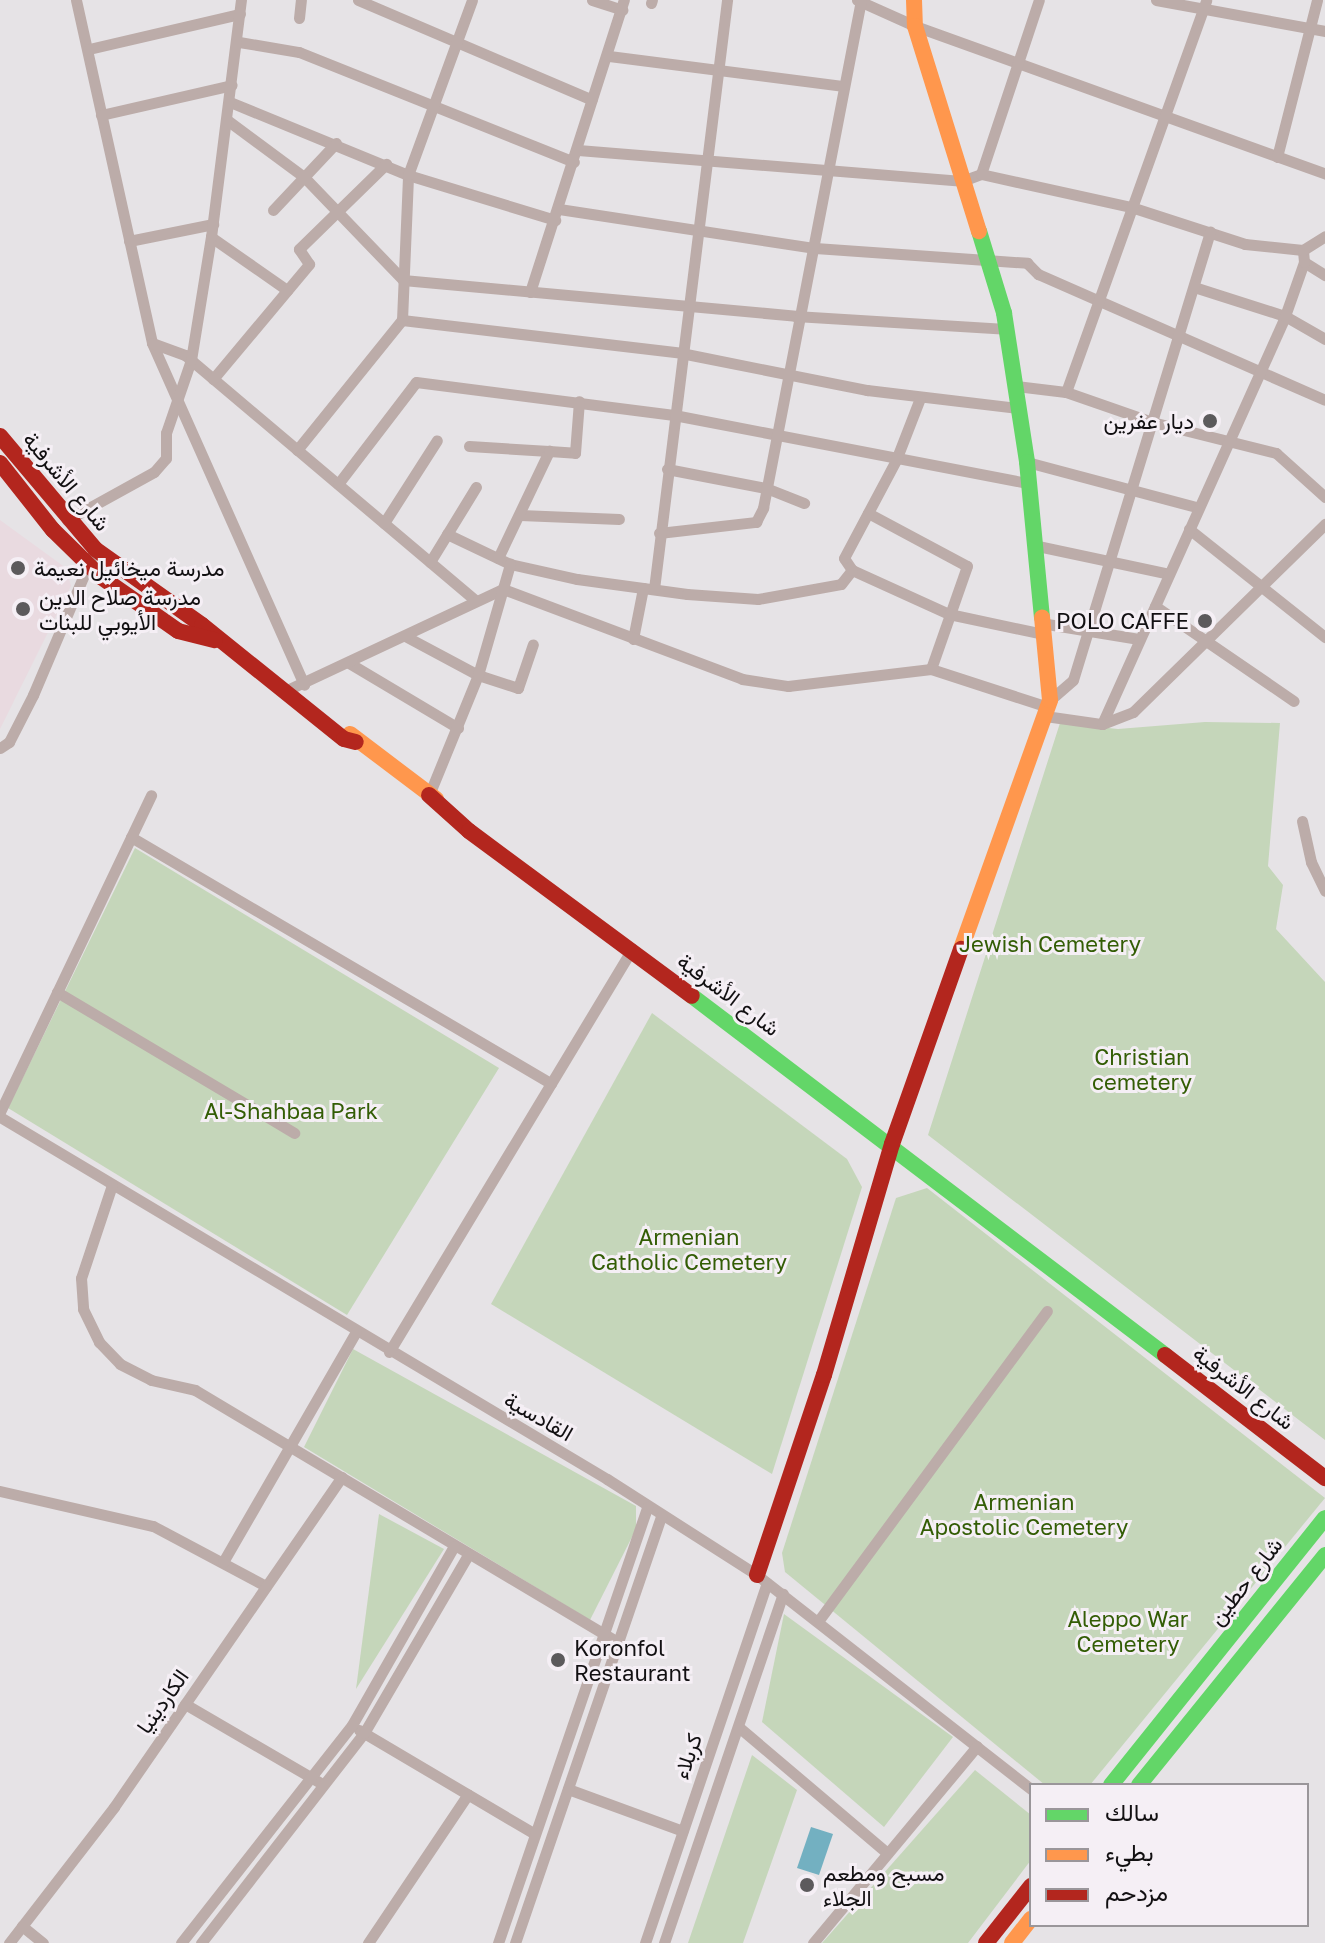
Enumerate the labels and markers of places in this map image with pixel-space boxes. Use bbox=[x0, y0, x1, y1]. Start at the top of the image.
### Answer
place label: ديار عفرين bbox=[1103, 408, 1194, 434]
marker: ديار عفرين bbox=[1201, 412, 1219, 430]
place label: مدرسة ميخائيل نعيمة bbox=[34, 555, 225, 581]
marker: مدرسة ميخائيل نعيمة bbox=[9, 559, 27, 577]
place label: مدرسة صلاح الدين الأيوبي للبنات bbox=[39, 583, 201, 634]
marker: مدرسة صلاح الدين الأيوبي للبنات bbox=[14, 600, 32, 618]
place label: POLO CAFFE bbox=[1056, 608, 1189, 634]
marker: POLO CAFFE bbox=[1196, 612, 1214, 630]
place label: Koronfol Restaurant bbox=[574, 1634, 691, 1686]
marker: Koronfol Restaurant bbox=[549, 1651, 567, 1669]
place label: مسبح ومطعم الجلاء bbox=[823, 1859, 944, 1910]
marker: مسبح ومطعم الجلاء bbox=[798, 1876, 816, 1894]

